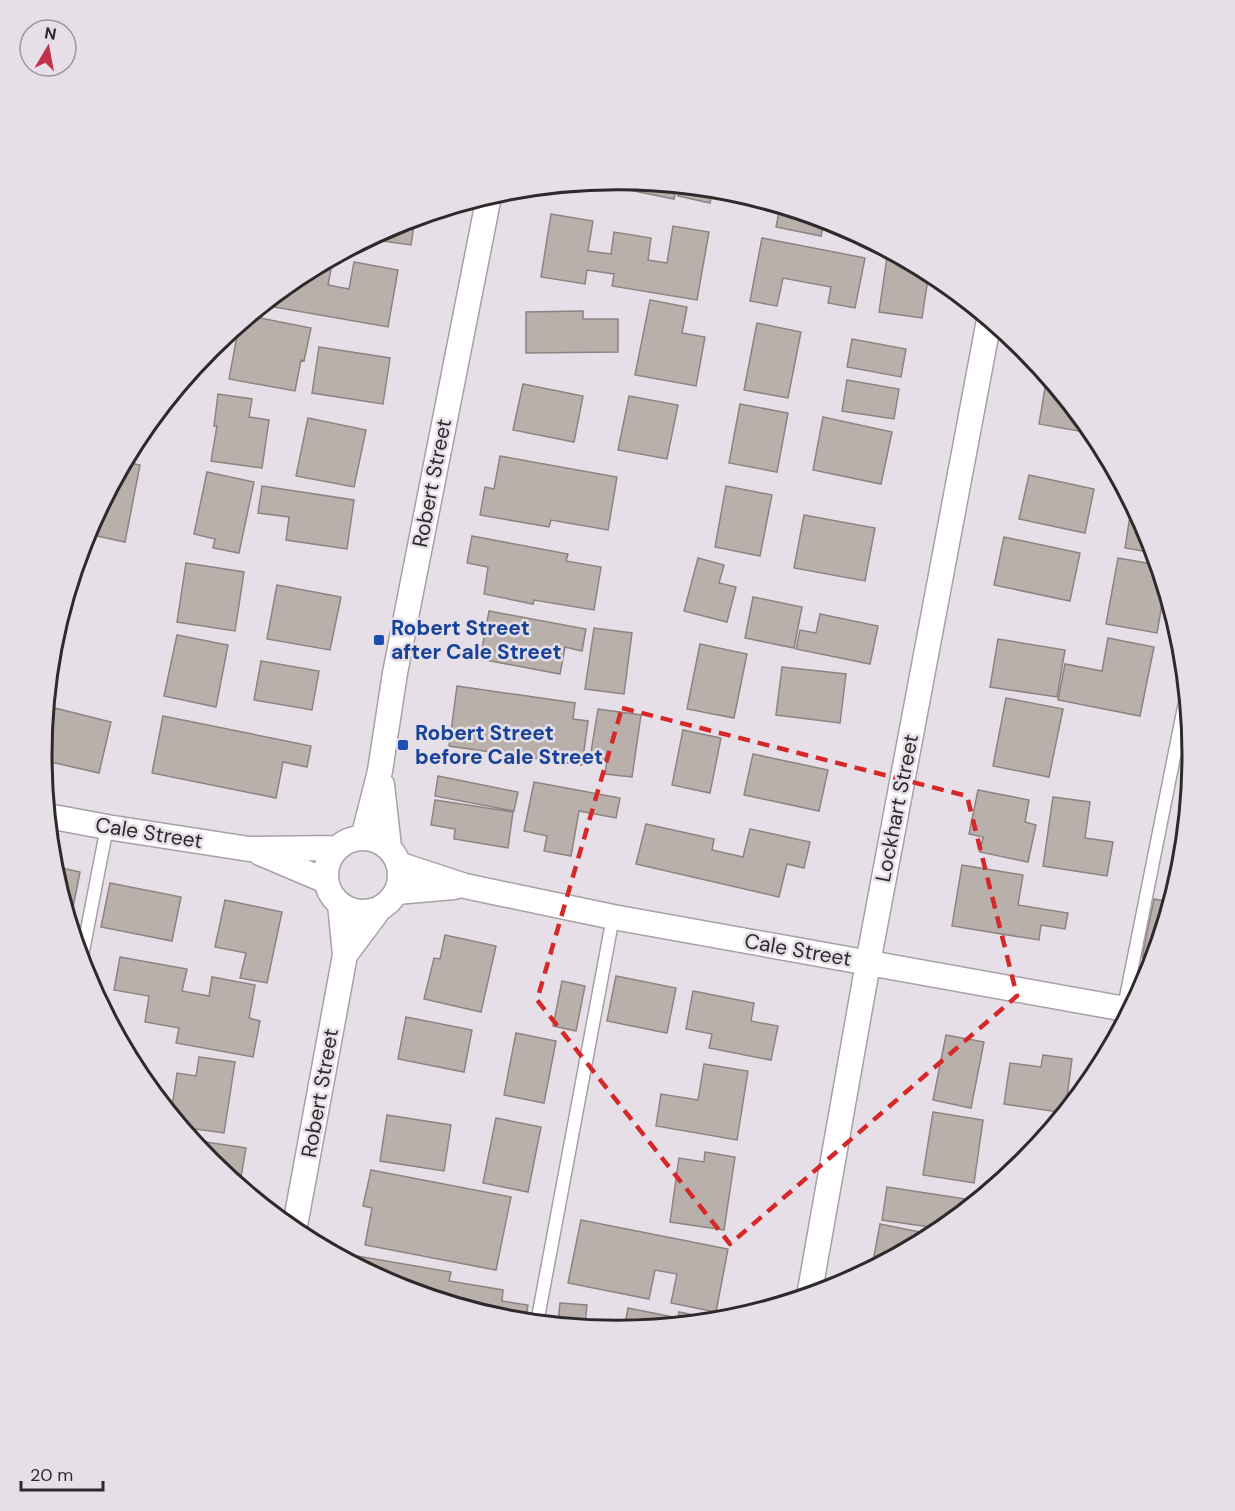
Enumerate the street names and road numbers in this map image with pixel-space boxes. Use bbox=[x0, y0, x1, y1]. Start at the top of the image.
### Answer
street label: Robert Street bbox=[406, 416, 458, 550]
street label: Lockhart Street bbox=[869, 732, 925, 884]
street label: Cale Street bbox=[93, 811, 205, 855]
street label: Cale Street bbox=[742, 927, 854, 973]
street label: Robert Street bbox=[295, 1026, 345, 1160]

